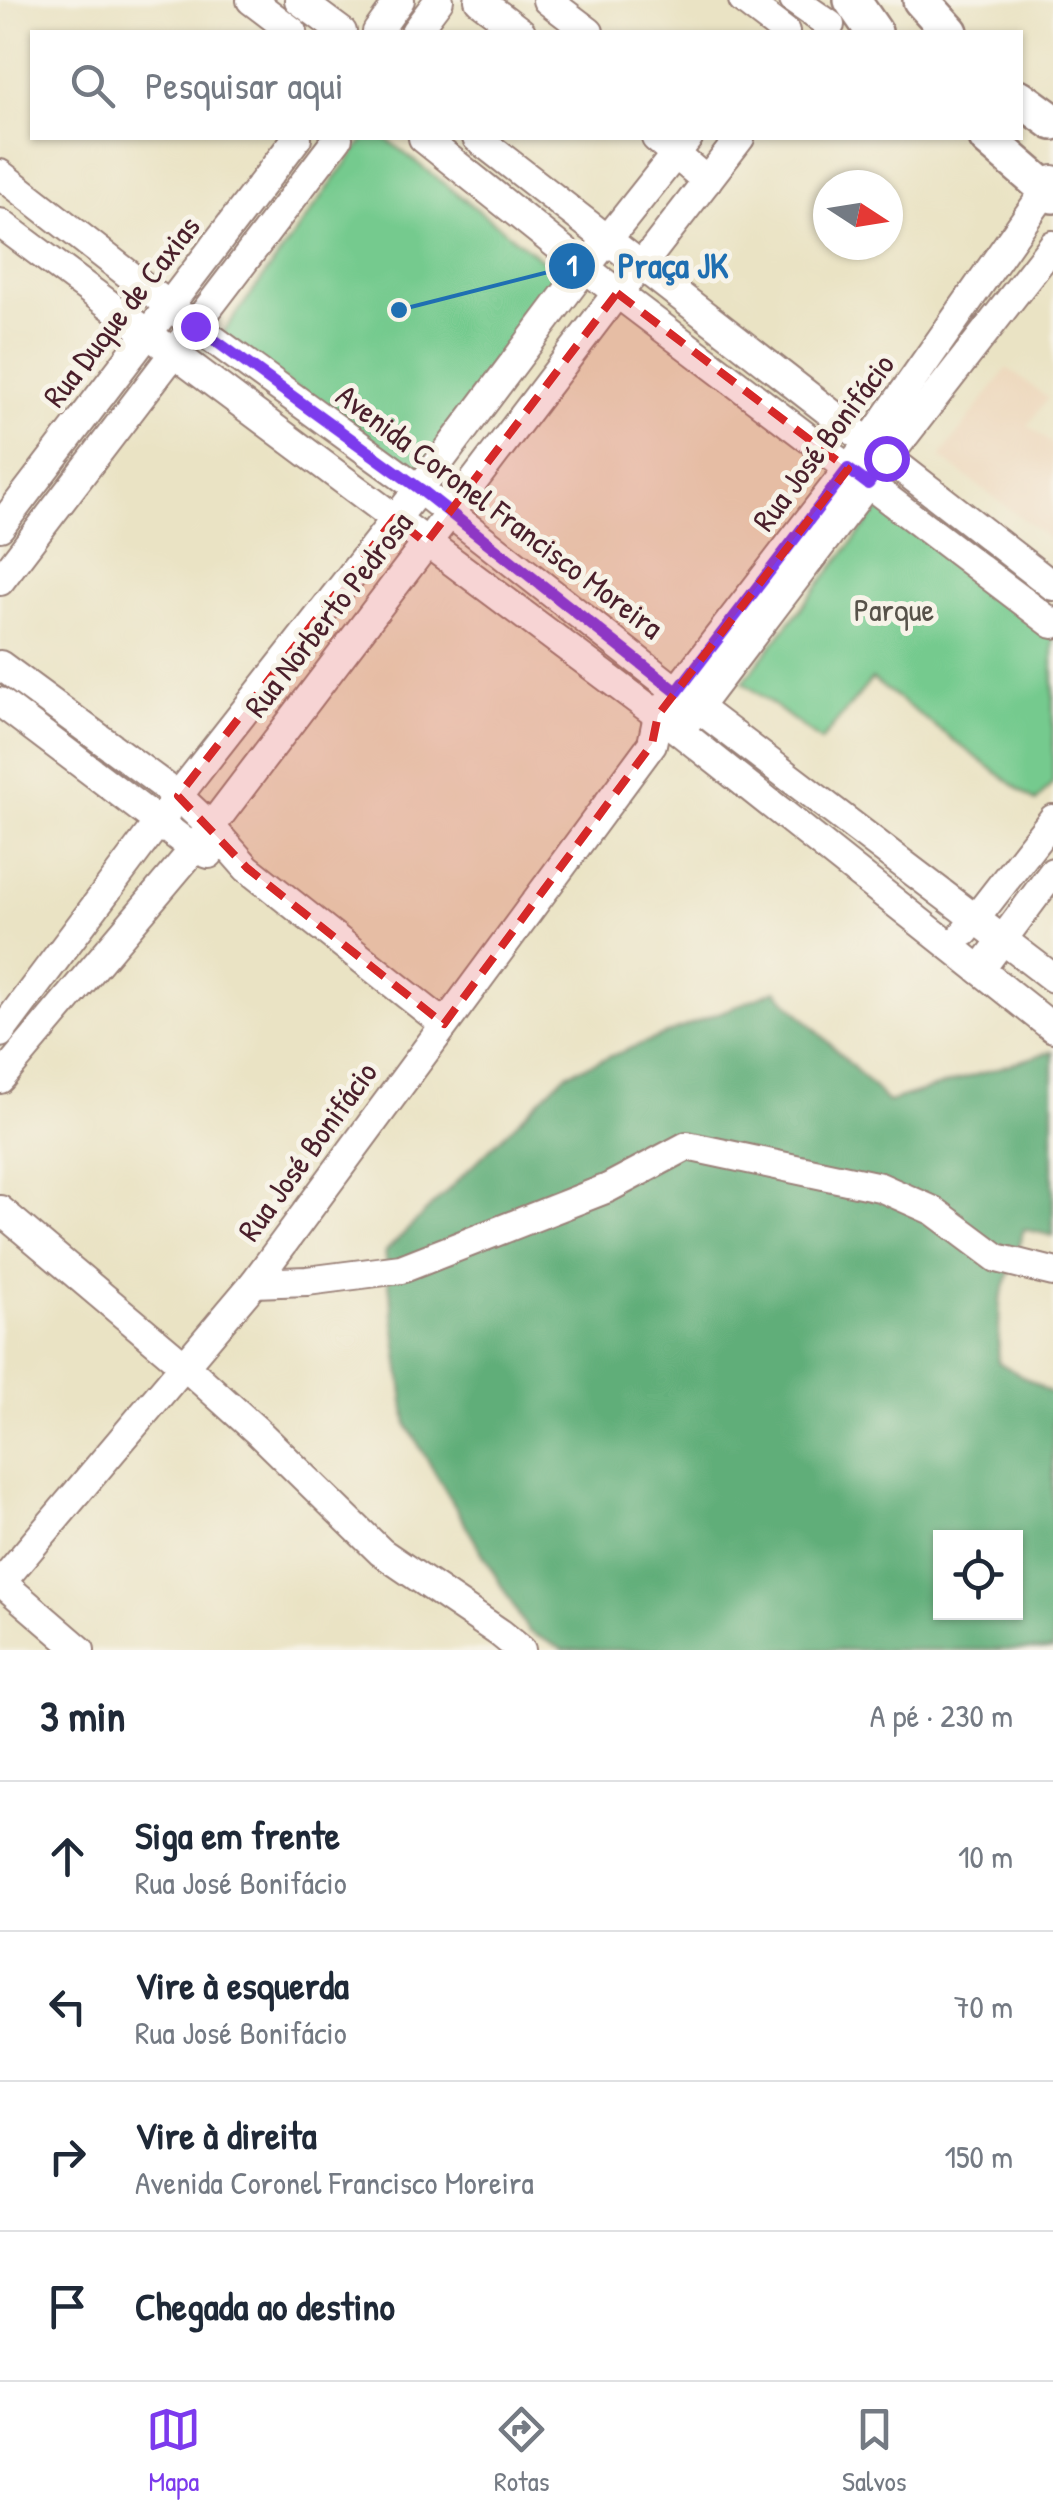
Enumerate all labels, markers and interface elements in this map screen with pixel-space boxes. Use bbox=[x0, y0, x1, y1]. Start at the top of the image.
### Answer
search box bbox=[30, 30, 1023, 140]
icon: search bbox=[65, 58, 120, 113]
text: Pesquisar aqui bbox=[145, 59, 343, 111]
north arrow bbox=[813, 170, 903, 260]
street label: Rua Duque de Caxias bbox=[33, 206, 209, 416]
callout: Praça JK bbox=[547, 233, 748, 298]
text: Praça JK bbox=[618, 242, 729, 289]
text: 1 bbox=[567, 245, 578, 285]
route end bbox=[173, 304, 219, 350]
street label: Rua José Bonifácio bbox=[742, 344, 904, 539]
street label: Avenida Coronel Francisco Moreira bbox=[328, 374, 672, 648]
route start bbox=[864, 436, 910, 482]
street label: Rua Norberto Pedrosa bbox=[234, 502, 422, 726]
park label: Parque bbox=[854, 588, 935, 631]
street label: Rua José Bonifácio bbox=[227, 1053, 387, 1249]
map controls bbox=[933, 1530, 1023, 1620]
button: locate bbox=[933, 1530, 1023, 1620]
text: 3 min bbox=[40, 1687, 125, 1744]
text: A pé · 230 m bbox=[870, 1694, 1013, 1737]
text: Siga em frente bbox=[135, 1809, 340, 1861]
icon: ahead bbox=[40, 1829, 95, 1884]
text: 10 m bbox=[958, 1835, 1013, 1878]
text: Rua José Bonifácio bbox=[135, 1861, 347, 1904]
text: Vire à esquerda bbox=[135, 1959, 349, 2011]
icon: left bbox=[40, 1979, 95, 2034]
text: 70 m bbox=[954, 1985, 1013, 2028]
text: Rua José Bonifácio bbox=[135, 2011, 347, 2054]
text: Vire à direita bbox=[135, 2109, 317, 2161]
icon: right bbox=[40, 2129, 95, 2184]
text: 150 m bbox=[944, 2135, 1013, 2178]
text: Avenida Coronel Francisco Moreira bbox=[135, 2161, 534, 2204]
icon: arrive bbox=[40, 2279, 95, 2334]
text: Chegada ao destino bbox=[135, 2280, 395, 2332]
tab: Mapa bbox=[146, 2402, 201, 2500]
tab: Rotas bbox=[494, 2402, 549, 2500]
tab: Salvos bbox=[842, 2402, 907, 2500]

